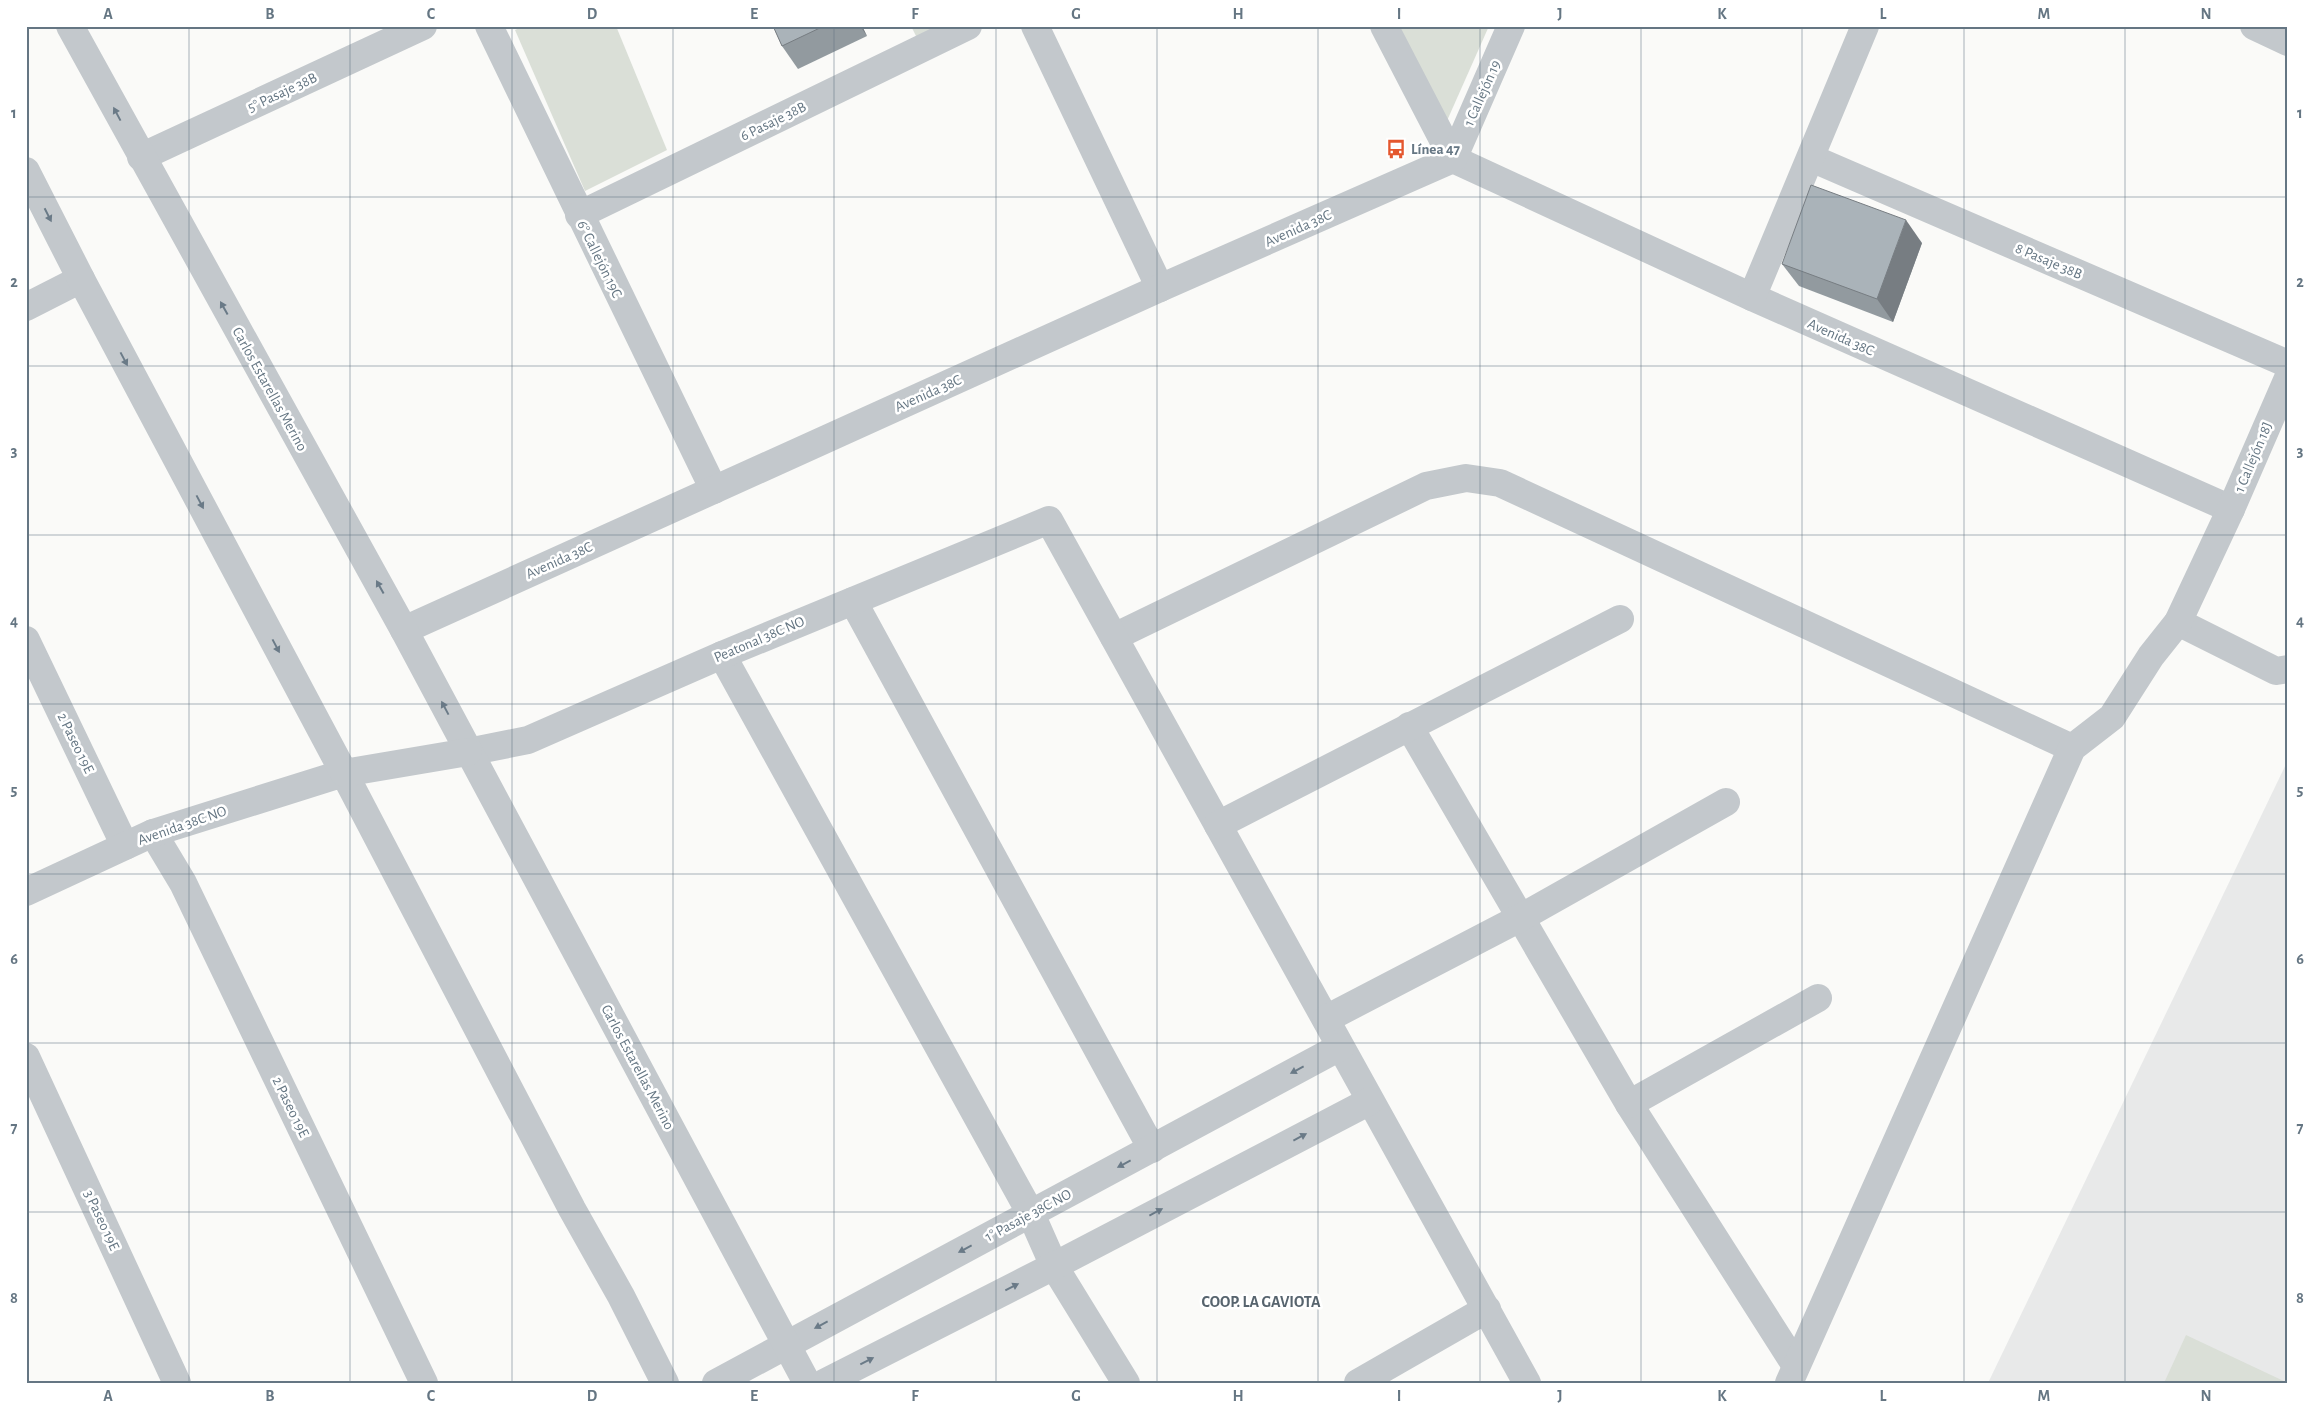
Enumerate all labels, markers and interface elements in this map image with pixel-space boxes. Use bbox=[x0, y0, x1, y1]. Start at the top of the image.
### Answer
text: A bbox=[103, 6, 113, 22]
text: B bbox=[265, 6, 275, 22]
text: C bbox=[427, 6, 436, 22]
text: D bbox=[587, 6, 598, 22]
text: E bbox=[750, 6, 758, 22]
text: F bbox=[911, 6, 919, 22]
text: G bbox=[1071, 6, 1081, 22]
text: H bbox=[1232, 6, 1244, 22]
text: I bbox=[1397, 6, 1401, 22]
text: J bbox=[1557, 6, 1563, 22]
text: K bbox=[1717, 6, 1727, 22]
text: L bbox=[1880, 6, 1887, 22]
text: M bbox=[2038, 6, 2050, 22]
text: N bbox=[2200, 6, 2212, 22]
street label: 1 Callejón 19 bbox=[1461, 58, 1504, 128]
street label: 5° Pasaje 38B bbox=[245, 70, 319, 115]
street label: 6 Pasaje 38B bbox=[738, 99, 808, 144]
text: 1 bbox=[11, 105, 17, 121]
text: 1 bbox=[2297, 105, 2303, 121]
one-way arrow bbox=[113, 108, 122, 121]
bus stop icon: Línea 47 bbox=[1385, 138, 1407, 160]
place label: Línea 47 bbox=[1411, 142, 1460, 157]
one-way arrow bbox=[44, 207, 52, 222]
street label: Avenida 38C bbox=[1263, 207, 1334, 250]
street label: 6° Callejón 19C bbox=[574, 218, 625, 301]
street label: 8 Pasaje 38B bbox=[2013, 241, 2084, 282]
text: 2 bbox=[10, 274, 18, 290]
text: 2 bbox=[2296, 274, 2304, 290]
one-way arrow bbox=[220, 301, 229, 314]
street label: Avenida 38C bbox=[1805, 316, 1876, 359]
street label: Carlos Estarellas Merino bbox=[229, 325, 310, 454]
one-way arrow bbox=[119, 352, 128, 365]
street label: Avenida 38C bbox=[893, 372, 964, 415]
street label: 1 Callejón 18J bbox=[2232, 420, 2275, 495]
text: 3 bbox=[11, 443, 18, 459]
text: 3 bbox=[2297, 443, 2304, 459]
one-way arrow bbox=[196, 495, 204, 509]
street label: Avenida 38C bbox=[524, 539, 595, 582]
one-way arrow bbox=[376, 581, 385, 594]
text: 4 bbox=[10, 613, 18, 629]
text: 4 bbox=[2296, 613, 2304, 629]
street label: Peatonal 38C NO bbox=[712, 614, 807, 665]
one-way arrow bbox=[272, 638, 280, 653]
one-way arrow bbox=[441, 702, 450, 715]
street label: 2 Paseo 19E bbox=[54, 711, 97, 776]
text: 5 bbox=[11, 782, 18, 798]
text: 5 bbox=[2297, 782, 2304, 798]
street label: Avenida 38C NO bbox=[136, 803, 229, 848]
text: 6 bbox=[10, 951, 18, 967]
text: 6 bbox=[2296, 951, 2304, 967]
street label: Carlos Estarellas Merino bbox=[598, 1002, 677, 1132]
one-way arrow bbox=[1290, 1066, 1305, 1074]
street label: 2 Paseo 19E bbox=[269, 1075, 312, 1140]
text: 7 bbox=[11, 1120, 18, 1136]
text: 7 bbox=[2297, 1120, 2304, 1136]
one-way arrow bbox=[1293, 1133, 1308, 1141]
one-way arrow bbox=[1116, 1160, 1131, 1168]
street label: 1° Pasaje 38C NO bbox=[983, 1186, 1074, 1244]
street label: 3 Paseo 19E bbox=[81, 1188, 122, 1253]
one-way arrow bbox=[1150, 1208, 1163, 1217]
one-way arrow bbox=[958, 1245, 972, 1253]
one-way arrow bbox=[1005, 1283, 1019, 1291]
text: 8 bbox=[10, 1290, 18, 1306]
text: 8 bbox=[2296, 1290, 2304, 1306]
district label: COOP. LA GAVIOTA bbox=[1201, 1294, 1321, 1310]
one-way arrow bbox=[814, 1321, 829, 1329]
one-way arrow bbox=[860, 1357, 874, 1365]
text: A bbox=[103, 1388, 113, 1404]
text: B bbox=[265, 1388, 275, 1404]
text: C bbox=[427, 1388, 436, 1404]
text: D bbox=[587, 1388, 598, 1404]
text: E bbox=[750, 1388, 758, 1404]
text: F bbox=[911, 1388, 919, 1404]
text: G bbox=[1071, 1388, 1081, 1404]
text: H bbox=[1232, 1388, 1244, 1404]
text: I bbox=[1397, 1388, 1401, 1404]
text: J bbox=[1557, 1388, 1563, 1404]
text: K bbox=[1717, 1388, 1727, 1404]
text: L bbox=[1880, 1388, 1887, 1404]
text: M bbox=[2038, 1388, 2050, 1404]
text: N bbox=[2200, 1388, 2212, 1404]

